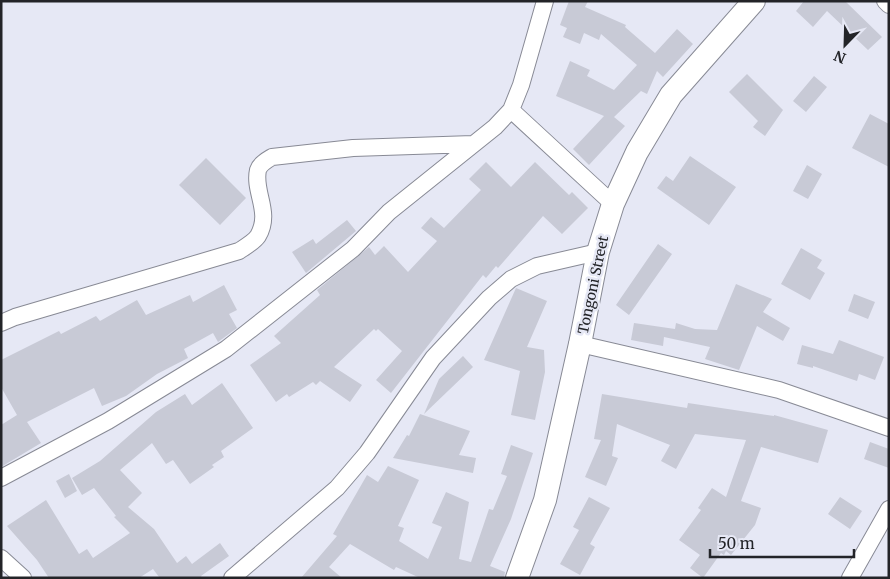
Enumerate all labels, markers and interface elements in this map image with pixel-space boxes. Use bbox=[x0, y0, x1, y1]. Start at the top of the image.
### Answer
north arrow bbox=[820, 20, 870, 70]
text: N bbox=[831, 47, 849, 67]
street label: Tongoni Street bbox=[574, 234, 612, 336]
scale bar bbox=[710, 526, 854, 558]
text: 50 m bbox=[718, 534, 755, 553]

